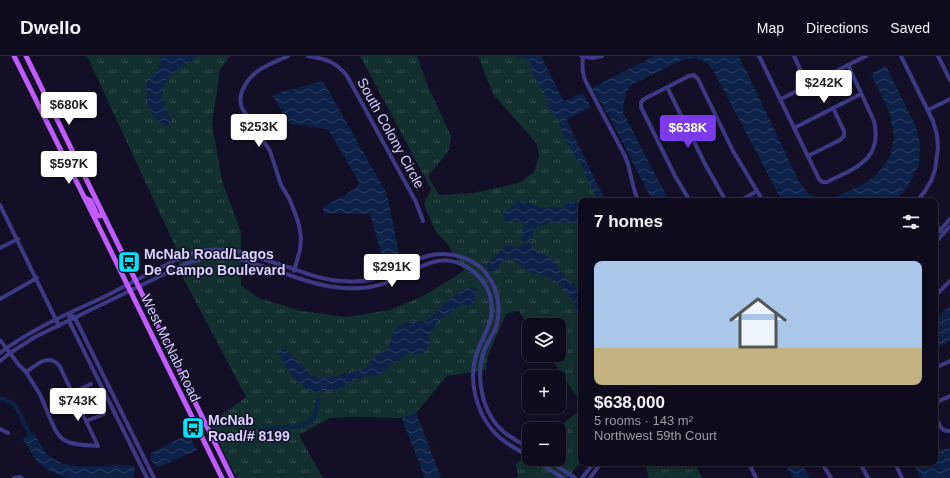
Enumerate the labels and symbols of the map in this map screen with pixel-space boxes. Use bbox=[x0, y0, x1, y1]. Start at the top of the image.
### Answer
pin: $242K bbox=[796, 70, 852, 104]
street label: South Colony Circle bbox=[354, 75, 428, 191]
pin: $680K bbox=[41, 92, 97, 126]
pin: $253K bbox=[231, 114, 287, 148]
pin: $638K bbox=[660, 115, 716, 149]
pin: $597K bbox=[41, 151, 97, 185]
place label: McNab Road/Lagos De Campo Boulevard bbox=[144, 246, 286, 278]
bus stop icon: McNab Road/Lagos De Campo Boulevard bbox=[116, 249, 142, 275]
pin: $291K bbox=[364, 254, 420, 288]
street label: West McNab Road bbox=[138, 292, 204, 404]
pin: $743K bbox=[50, 388, 106, 422]
place label: McNab Road/# 8199 bbox=[208, 412, 290, 444]
bus stop icon: McNab Road/# 8199 bbox=[180, 415, 206, 441]

